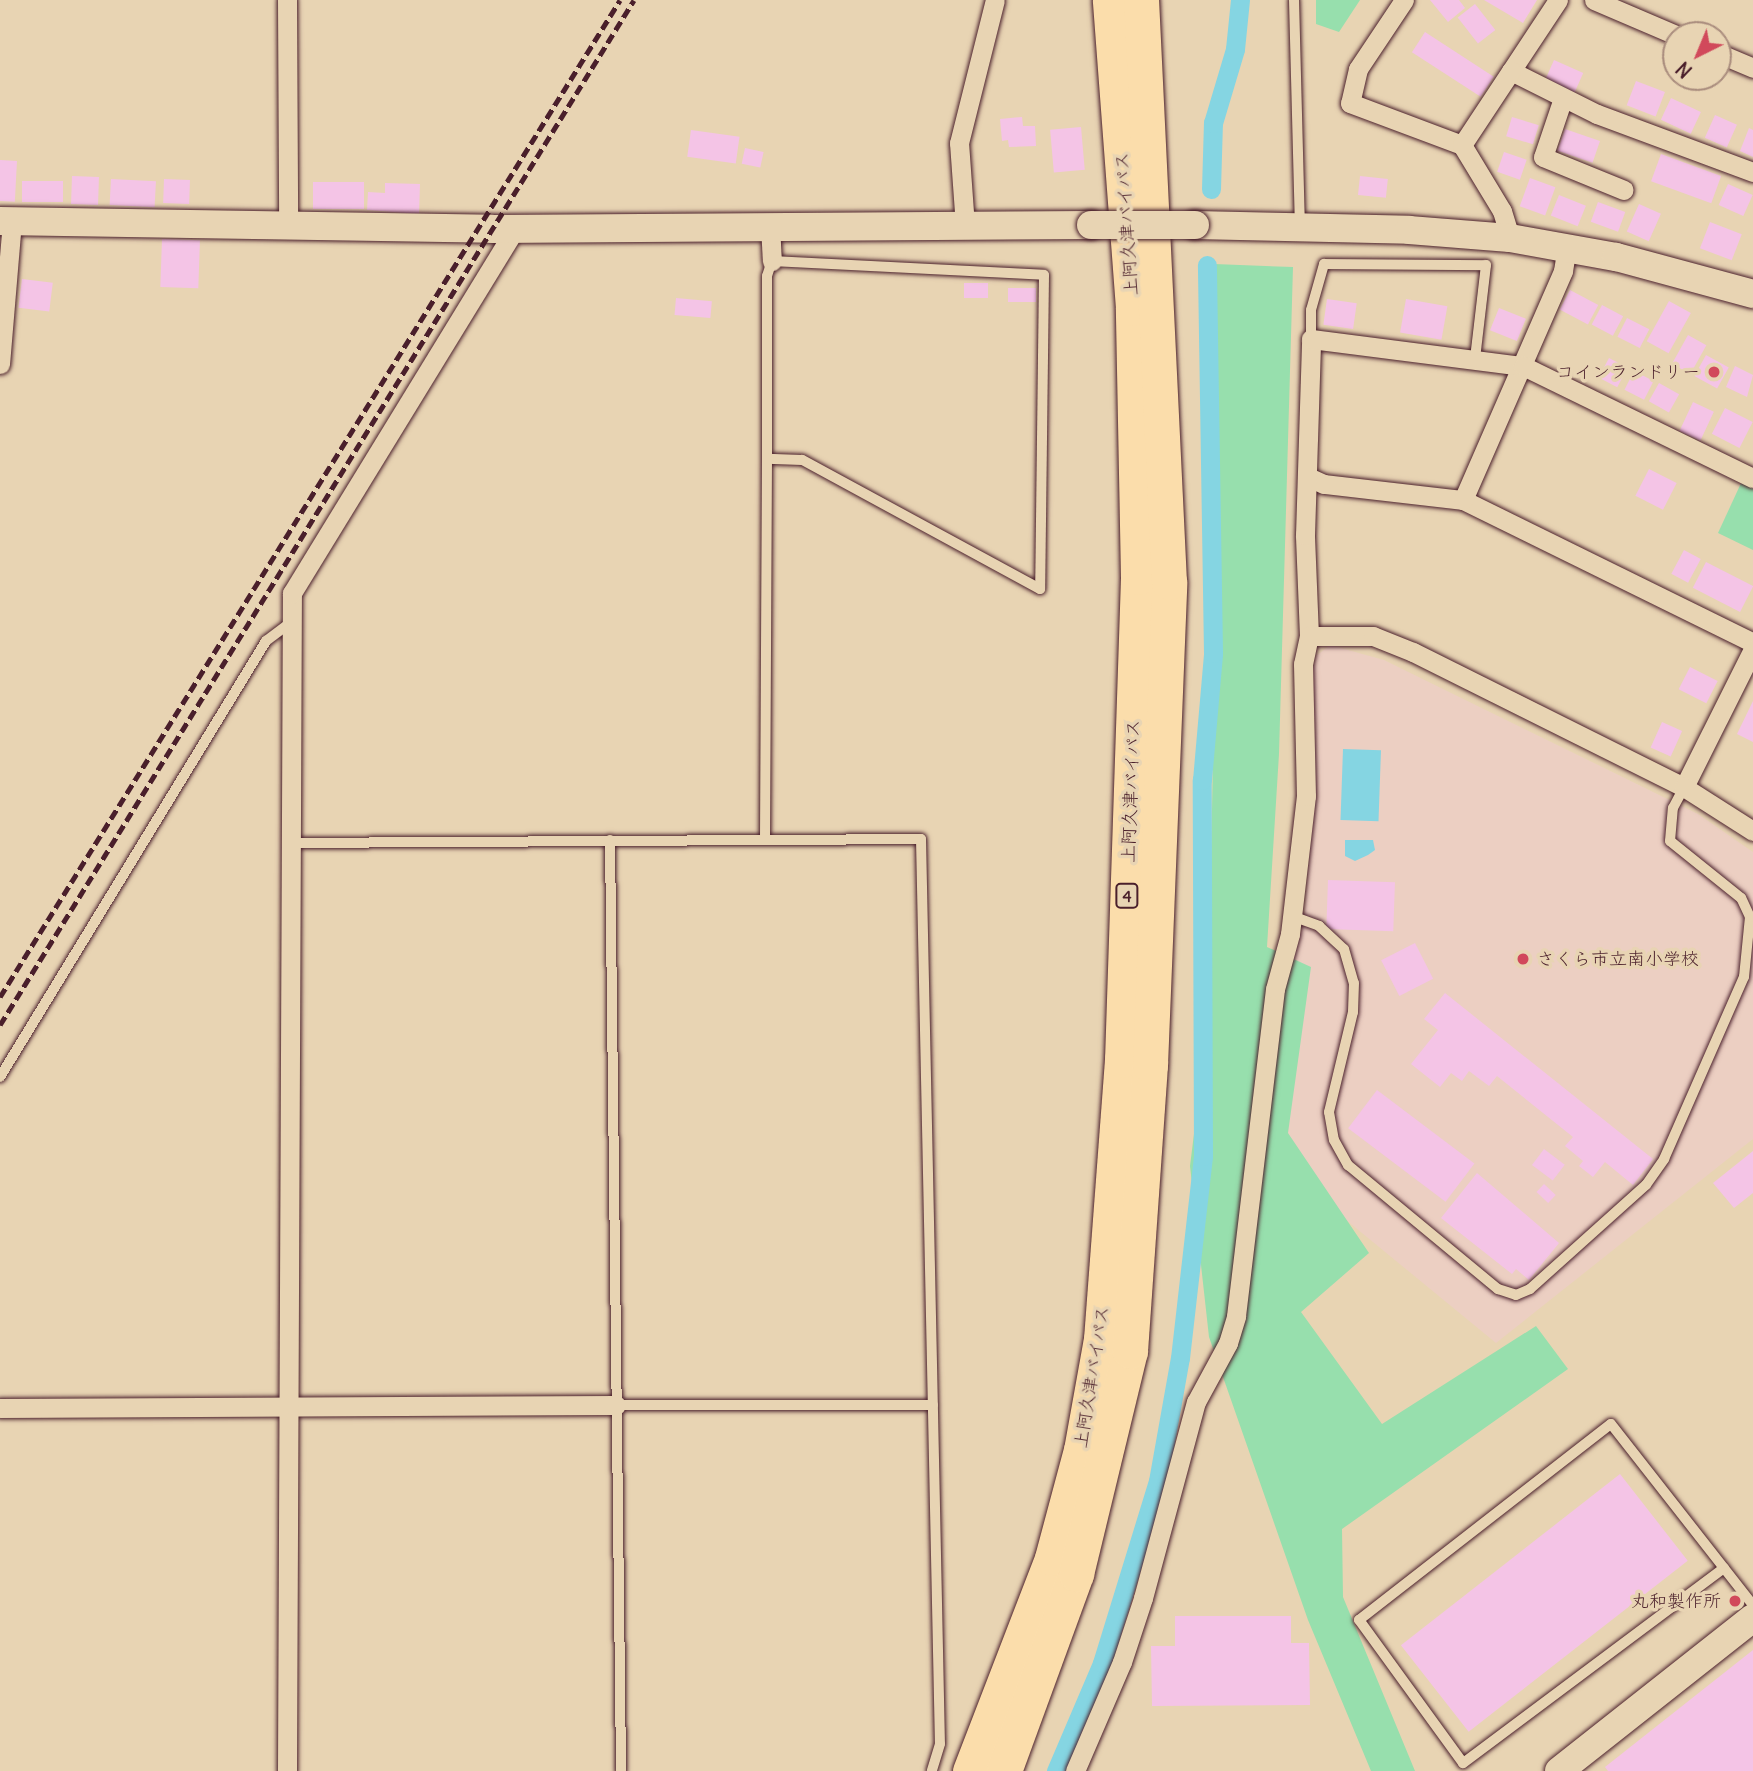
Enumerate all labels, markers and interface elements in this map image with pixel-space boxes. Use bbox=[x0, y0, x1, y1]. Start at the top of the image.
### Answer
north arrow bbox=[1662, 21, 1732, 91]
text: N bbox=[1671, 57, 1697, 83]
street label: 上阿久津バイパス bbox=[1111, 151, 1143, 297]
place label: コインランドリー bbox=[1556, 361, 1700, 383]
marker: コインランドリー bbox=[1706, 364, 1722, 380]
street label: 上阿久津バイパス bbox=[1118, 719, 1144, 863]
road number: 4 bbox=[1115, 884, 1139, 908]
place label: さくら市立南小学校 bbox=[1537, 948, 1699, 970]
marker: さくら市立南小学校 bbox=[1515, 951, 1531, 967]
street label: 上阿久津バイパス bbox=[1070, 1304, 1114, 1450]
place label: 丸和製作所 bbox=[1631, 1590, 1721, 1612]
marker: 丸和製作所 bbox=[1727, 1593, 1743, 1609]

